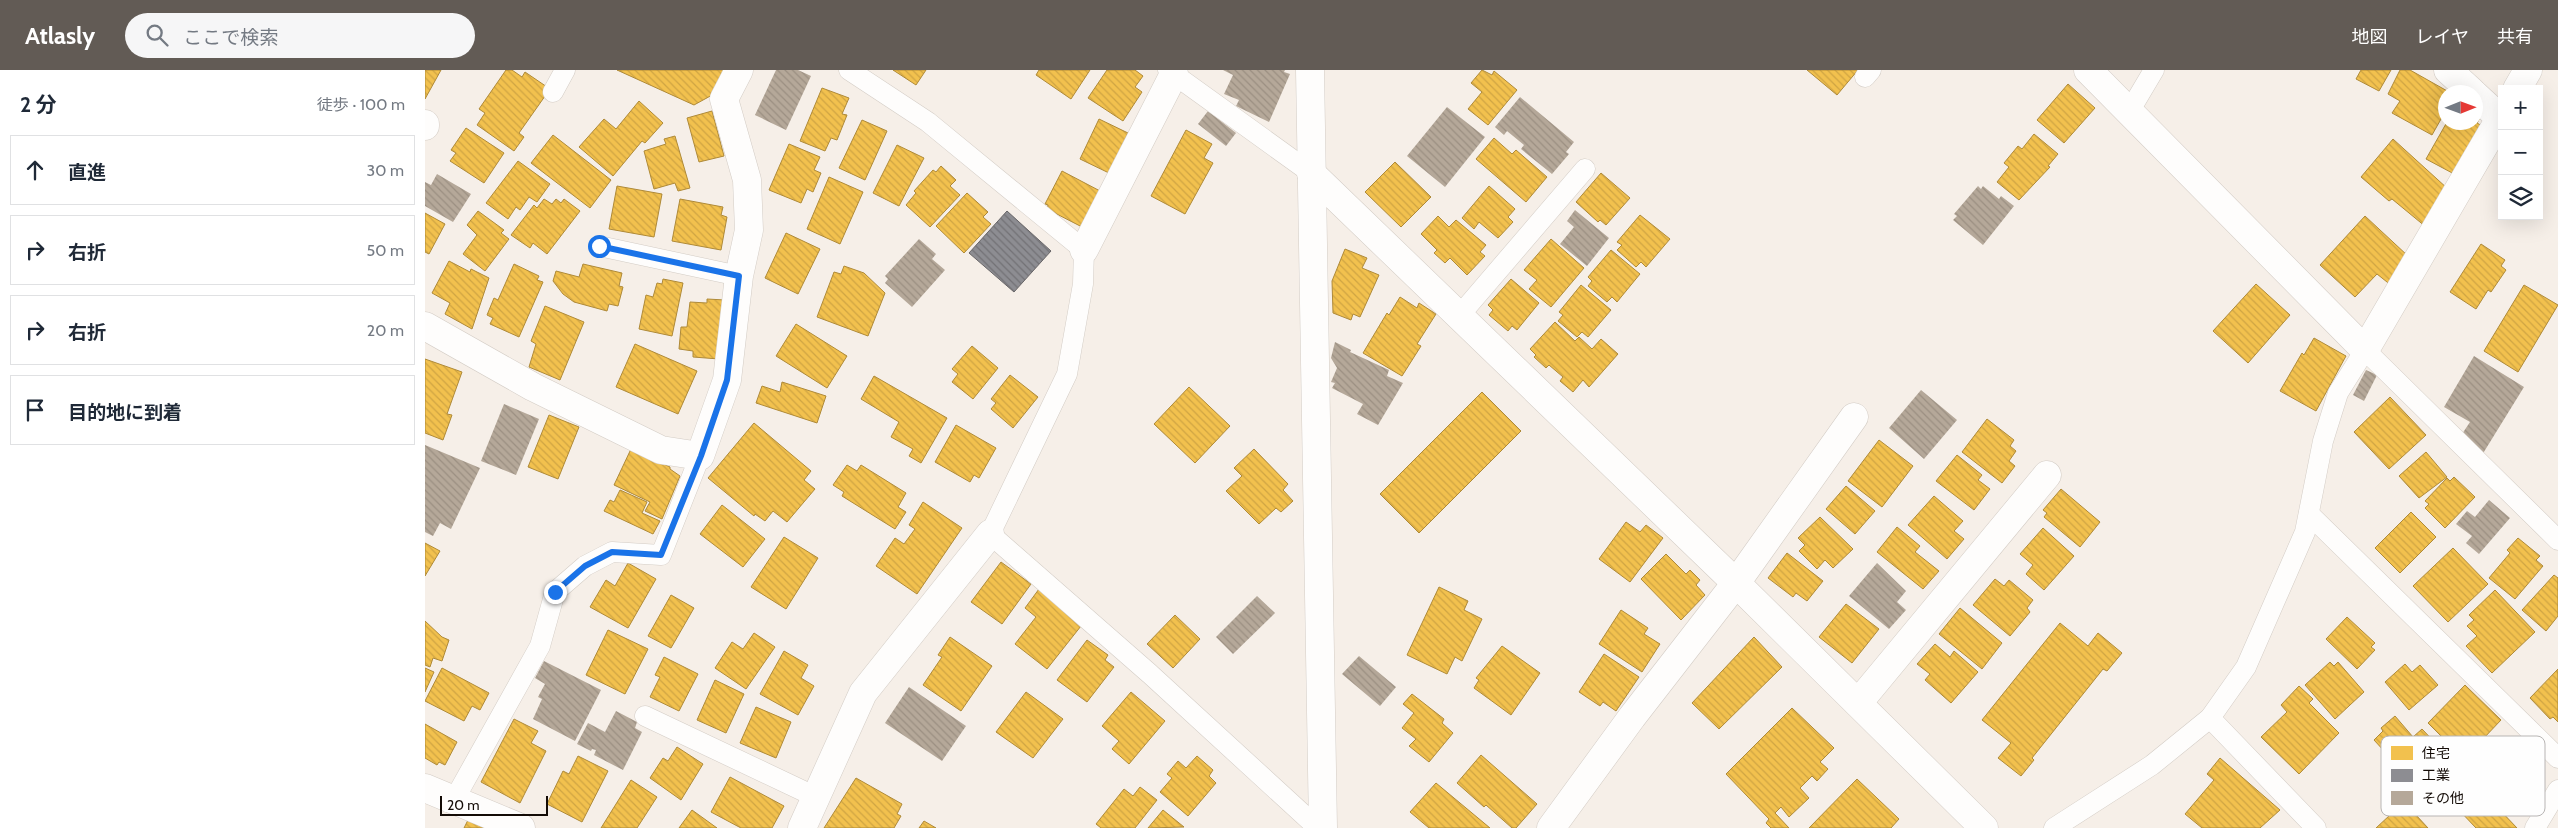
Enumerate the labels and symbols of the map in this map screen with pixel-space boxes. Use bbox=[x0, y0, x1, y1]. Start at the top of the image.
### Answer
north arrow bbox=[2438, 85, 2483, 130]
route start bbox=[588, 235, 611, 258]
route end bbox=[544, 581, 567, 604]
legend bbox=[2381, 736, 2545, 816]
text: 住宅 bbox=[2422, 744, 2450, 762]
text: 工業 bbox=[2422, 766, 2450, 784]
text: その他 bbox=[2422, 789, 2464, 807]
scale bar bbox=[440, 793, 547, 816]

